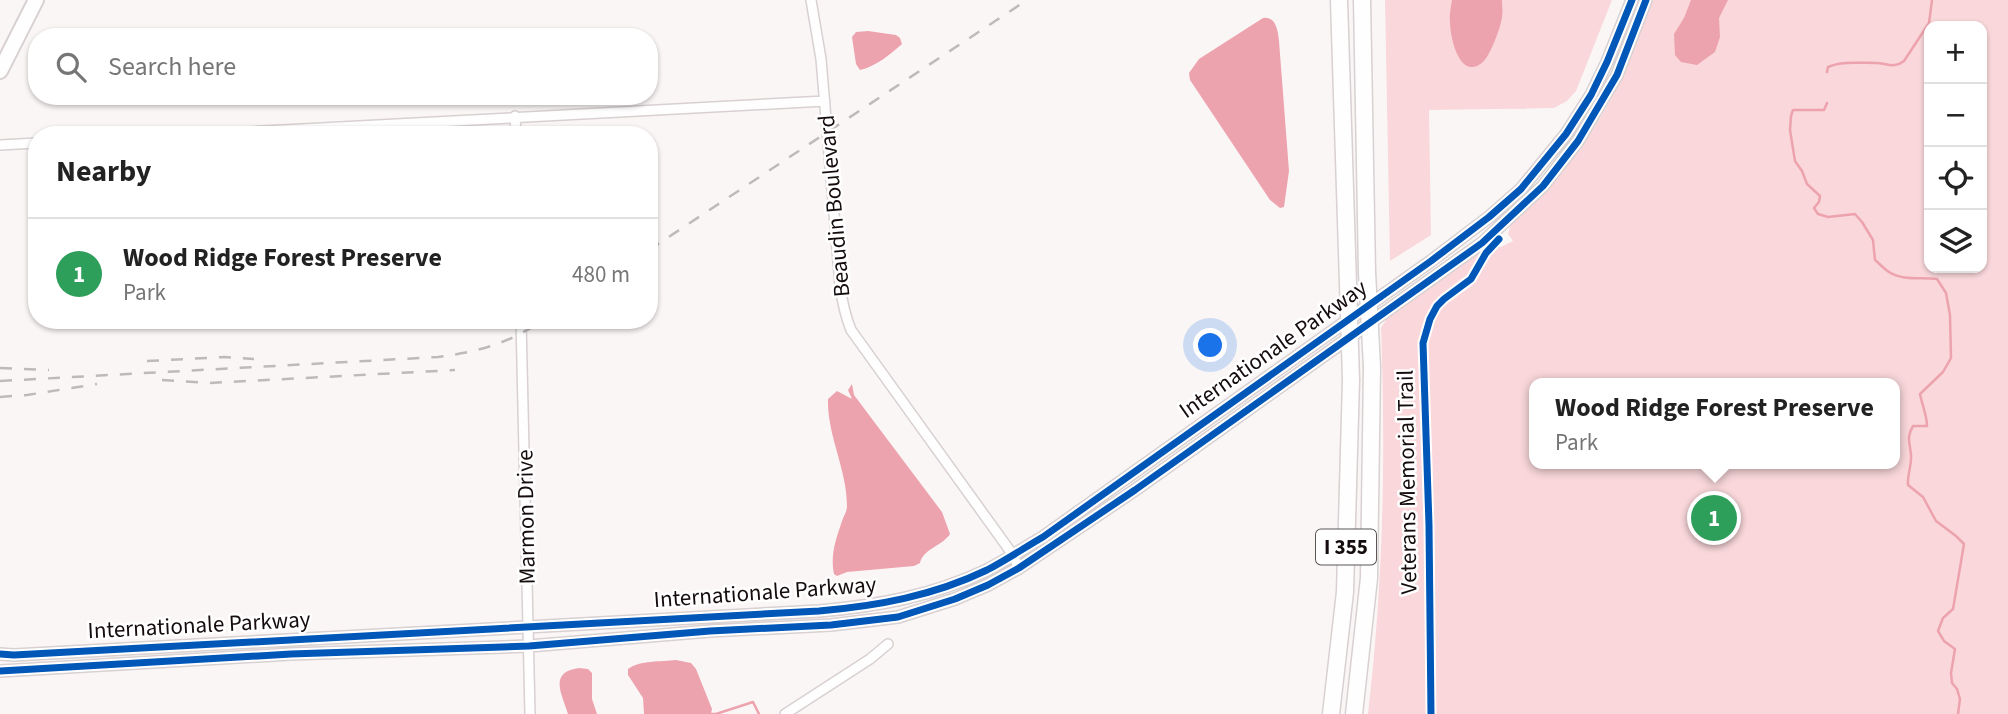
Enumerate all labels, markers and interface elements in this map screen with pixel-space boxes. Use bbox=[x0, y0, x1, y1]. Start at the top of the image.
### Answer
map controls bbox=[1924, 21, 1987, 273]
button: + bbox=[1924, 21, 1987, 84]
search box bbox=[28, 28, 658, 105]
icon: search bbox=[52, 48, 90, 86]
text: Search here bbox=[108, 48, 236, 85]
button: − bbox=[1924, 84, 1987, 147]
street label: Beaudin Boulevard bbox=[810, 114, 858, 298]
button: locate bbox=[1924, 147, 1987, 210]
text: Nearby bbox=[56, 150, 151, 193]
button: layers bbox=[1924, 210, 1987, 273]
text: Wood Ridge Forest Preserve bbox=[123, 239, 442, 276]
text: 1 bbox=[73, 258, 85, 291]
text: 480 m bbox=[572, 258, 630, 291]
street label: Internationale Parkway bbox=[1172, 271, 1374, 426]
text: Park bbox=[123, 276, 166, 309]
your location bbox=[1193, 328, 1227, 362]
street label: Veterans Memorial Trail bbox=[1389, 369, 1425, 595]
popup bbox=[1529, 378, 1900, 469]
text: Wood Ridge Forest Preserve bbox=[1555, 389, 1874, 426]
text: Park bbox=[1555, 426, 1598, 459]
street label: Marmon Drive bbox=[508, 449, 544, 585]
pin: 1 bbox=[1691, 492, 1737, 544]
road number: I 355 bbox=[1316, 530, 1376, 564]
street label: Internationale Parkway bbox=[653, 568, 878, 616]
street label: Internationale Parkway bbox=[87, 603, 311, 647]

